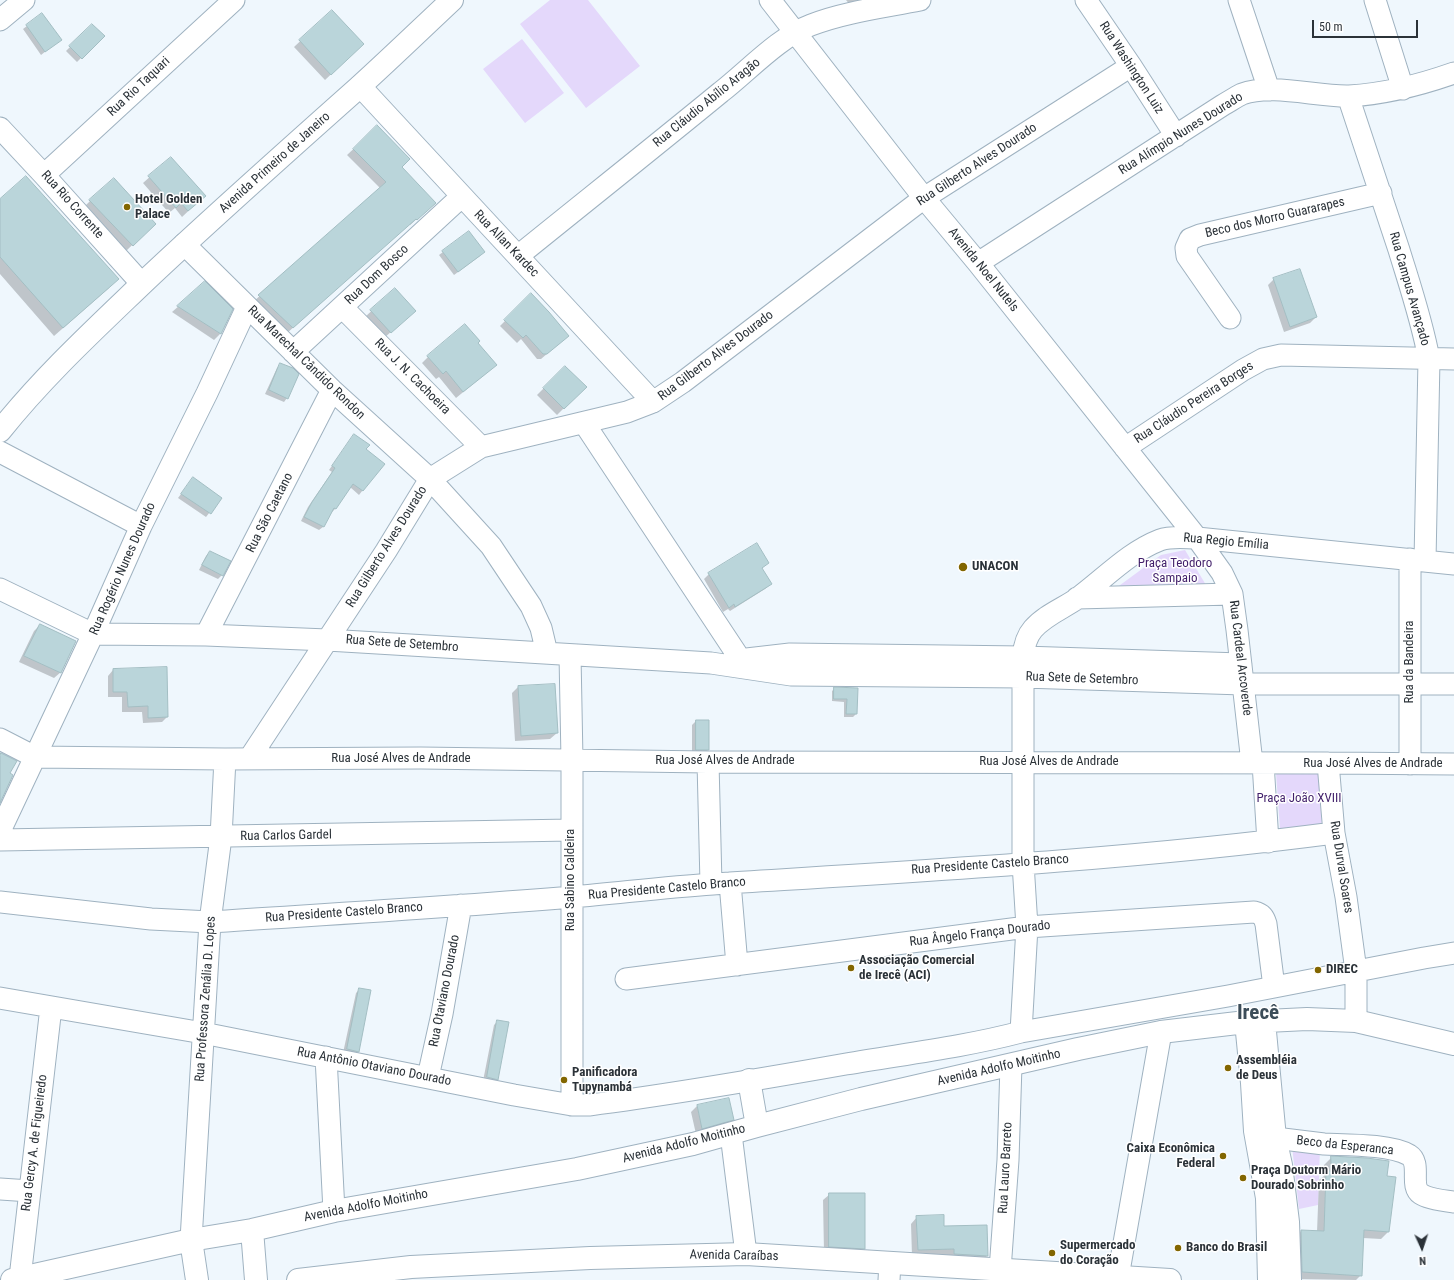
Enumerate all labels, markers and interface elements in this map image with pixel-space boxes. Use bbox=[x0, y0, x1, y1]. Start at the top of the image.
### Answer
scale bar bbox=[1314, 12, 1420, 38]
street label: Rua Washington Luiz bbox=[1095, 19, 1167, 117]
text: 50 m bbox=[1319, 20, 1343, 34]
street label: Rua Rio Taquari bbox=[104, 54, 174, 120]
street label: Rua Cláudio Abílio Aragão bbox=[650, 55, 764, 151]
street label: Rua Alímpio Nunes Dourado bbox=[1116, 89, 1246, 179]
street label: Avenida Primeiro de Janeiro bbox=[216, 109, 334, 217]
street label: Rua Gilberto Alves Dourado bbox=[914, 120, 1040, 210]
street label: Rua Rio Corrente bbox=[37, 168, 107, 242]
place label: Hotel Golden Palace bbox=[135, 192, 202, 223]
street label: Beco dos Morro Guararapes bbox=[1204, 194, 1346, 242]
marker: Hotel Golden Palace bbox=[122, 202, 132, 212]
street label: Rua Allan Kardec bbox=[470, 207, 542, 281]
street label: Avenida Noel Nutels bbox=[944, 225, 1022, 315]
street label: Rua Campus Avançado bbox=[1385, 230, 1433, 348]
street label: Rua Dom Bosco bbox=[342, 242, 412, 308]
street label: Rua Marechal Cândido Rondon bbox=[244, 303, 368, 423]
street label: Rua Gilberto Alves Dourado bbox=[655, 308, 777, 404]
street label: Rua J. N. Cachoeira bbox=[371, 336, 453, 418]
street label: Rua Cláudio Pereira Borges bbox=[1131, 359, 1257, 447]
street label: Rua São Caetano bbox=[243, 470, 297, 556]
street label: Rua Gilberto Alves Dourado bbox=[343, 483, 431, 611]
street label: Rua Rogério Nunes Dourado bbox=[87, 500, 159, 638]
street label: Rua Regio Emília bbox=[1183, 530, 1269, 554]
park label: Praça Teodoro Sampaio bbox=[1138, 556, 1212, 587]
place label: UNACON bbox=[972, 559, 1018, 575]
marker: UNACON bbox=[957, 561, 969, 573]
street label: Rua Cardeal Arcoverde bbox=[1225, 599, 1255, 717]
street label: Rua da Bandeira bbox=[1402, 620, 1418, 704]
street label: Rua Sete de Setembro bbox=[345, 632, 459, 656]
street label: Rua Sete de Setembro bbox=[1025, 669, 1139, 689]
street label: Rua José Alves de Andrade bbox=[331, 751, 471, 767]
street label: Rua José Alves de Andrade bbox=[655, 753, 795, 769]
street label: Rua José Alves de Andrade bbox=[979, 754, 1119, 770]
street label: Rua José Alves de Andrade bbox=[1303, 756, 1443, 772]
park label: Praça João XVIII bbox=[1256, 791, 1342, 807]
street label: Rua Durval Soares bbox=[1326, 820, 1356, 914]
street label: Rua Carlos Gardel bbox=[240, 827, 332, 845]
street label: Rua Sabino Caldeira bbox=[563, 829, 579, 931]
street label: Rua Presidente Castelo Branco bbox=[911, 852, 1069, 878]
street label: Rua Presidente Castelo Branco bbox=[588, 874, 746, 904]
street label: Rua Presidente Castelo Branco bbox=[265, 900, 423, 926]
street label: Rua Professora Zenália D. Lopes bbox=[192, 916, 220, 1082]
street label: Rua Ângelo França Dourado bbox=[909, 918, 1051, 950]
street label: Rua Otaviano Dourado bbox=[426, 934, 464, 1048]
place label: Associação Comercial de Irecê (ACI) bbox=[859, 953, 975, 984]
place label: DIREC bbox=[1326, 962, 1358, 978]
marker: Associação Comercial de Irecê (ACI) bbox=[846, 963, 856, 973]
marker: DIREC bbox=[1313, 965, 1323, 975]
district label: Irecê bbox=[1237, 1001, 1279, 1027]
street label: Rua Antônio Otaviano Dourado bbox=[296, 1044, 452, 1090]
street label: Avenida Adolfo Moitinho bbox=[936, 1046, 1062, 1090]
place label: Assembléia de Deus bbox=[1236, 1053, 1297, 1084]
marker: Assembléia de Deus bbox=[1223, 1063, 1233, 1073]
place label: Panificadora Tupynambá bbox=[572, 1065, 637, 1096]
street label: Rua Gercy A. de Figueiredo bbox=[19, 1074, 51, 1212]
marker: Panificadora Tupynambá bbox=[559, 1075, 569, 1085]
street label: Avenida Adolfo Moitinho bbox=[621, 1121, 747, 1167]
street label: Rua Lauro Barreto bbox=[996, 1122, 1016, 1214]
street label: Beco da Esperanca bbox=[1296, 1133, 1394, 1159]
place label: Caixa Econômica Federal bbox=[1127, 1141, 1215, 1172]
marker: Caixa Econômica Federal bbox=[1218, 1151, 1228, 1161]
place label: Praça Doutorm Mário Dourado Sobrinho bbox=[1251, 1163, 1361, 1194]
marker: Praça Doutorm Mário Dourado Sobrinho bbox=[1238, 1173, 1248, 1183]
street label: Avenida Adolfo Moitinho bbox=[303, 1186, 429, 1226]
north arrow bbox=[1402, 1228, 1442, 1268]
place label: Supermercado do Coração bbox=[1060, 1238, 1135, 1269]
place label: Banco do Brasil bbox=[1186, 1240, 1267, 1256]
marker: Banco do Brasil bbox=[1173, 1243, 1183, 1253]
street label: Avenida Caraíbas bbox=[689, 1247, 779, 1265]
marker: Supermercado do Coração bbox=[1047, 1248, 1057, 1258]
text: N bbox=[1419, 1254, 1426, 1267]

